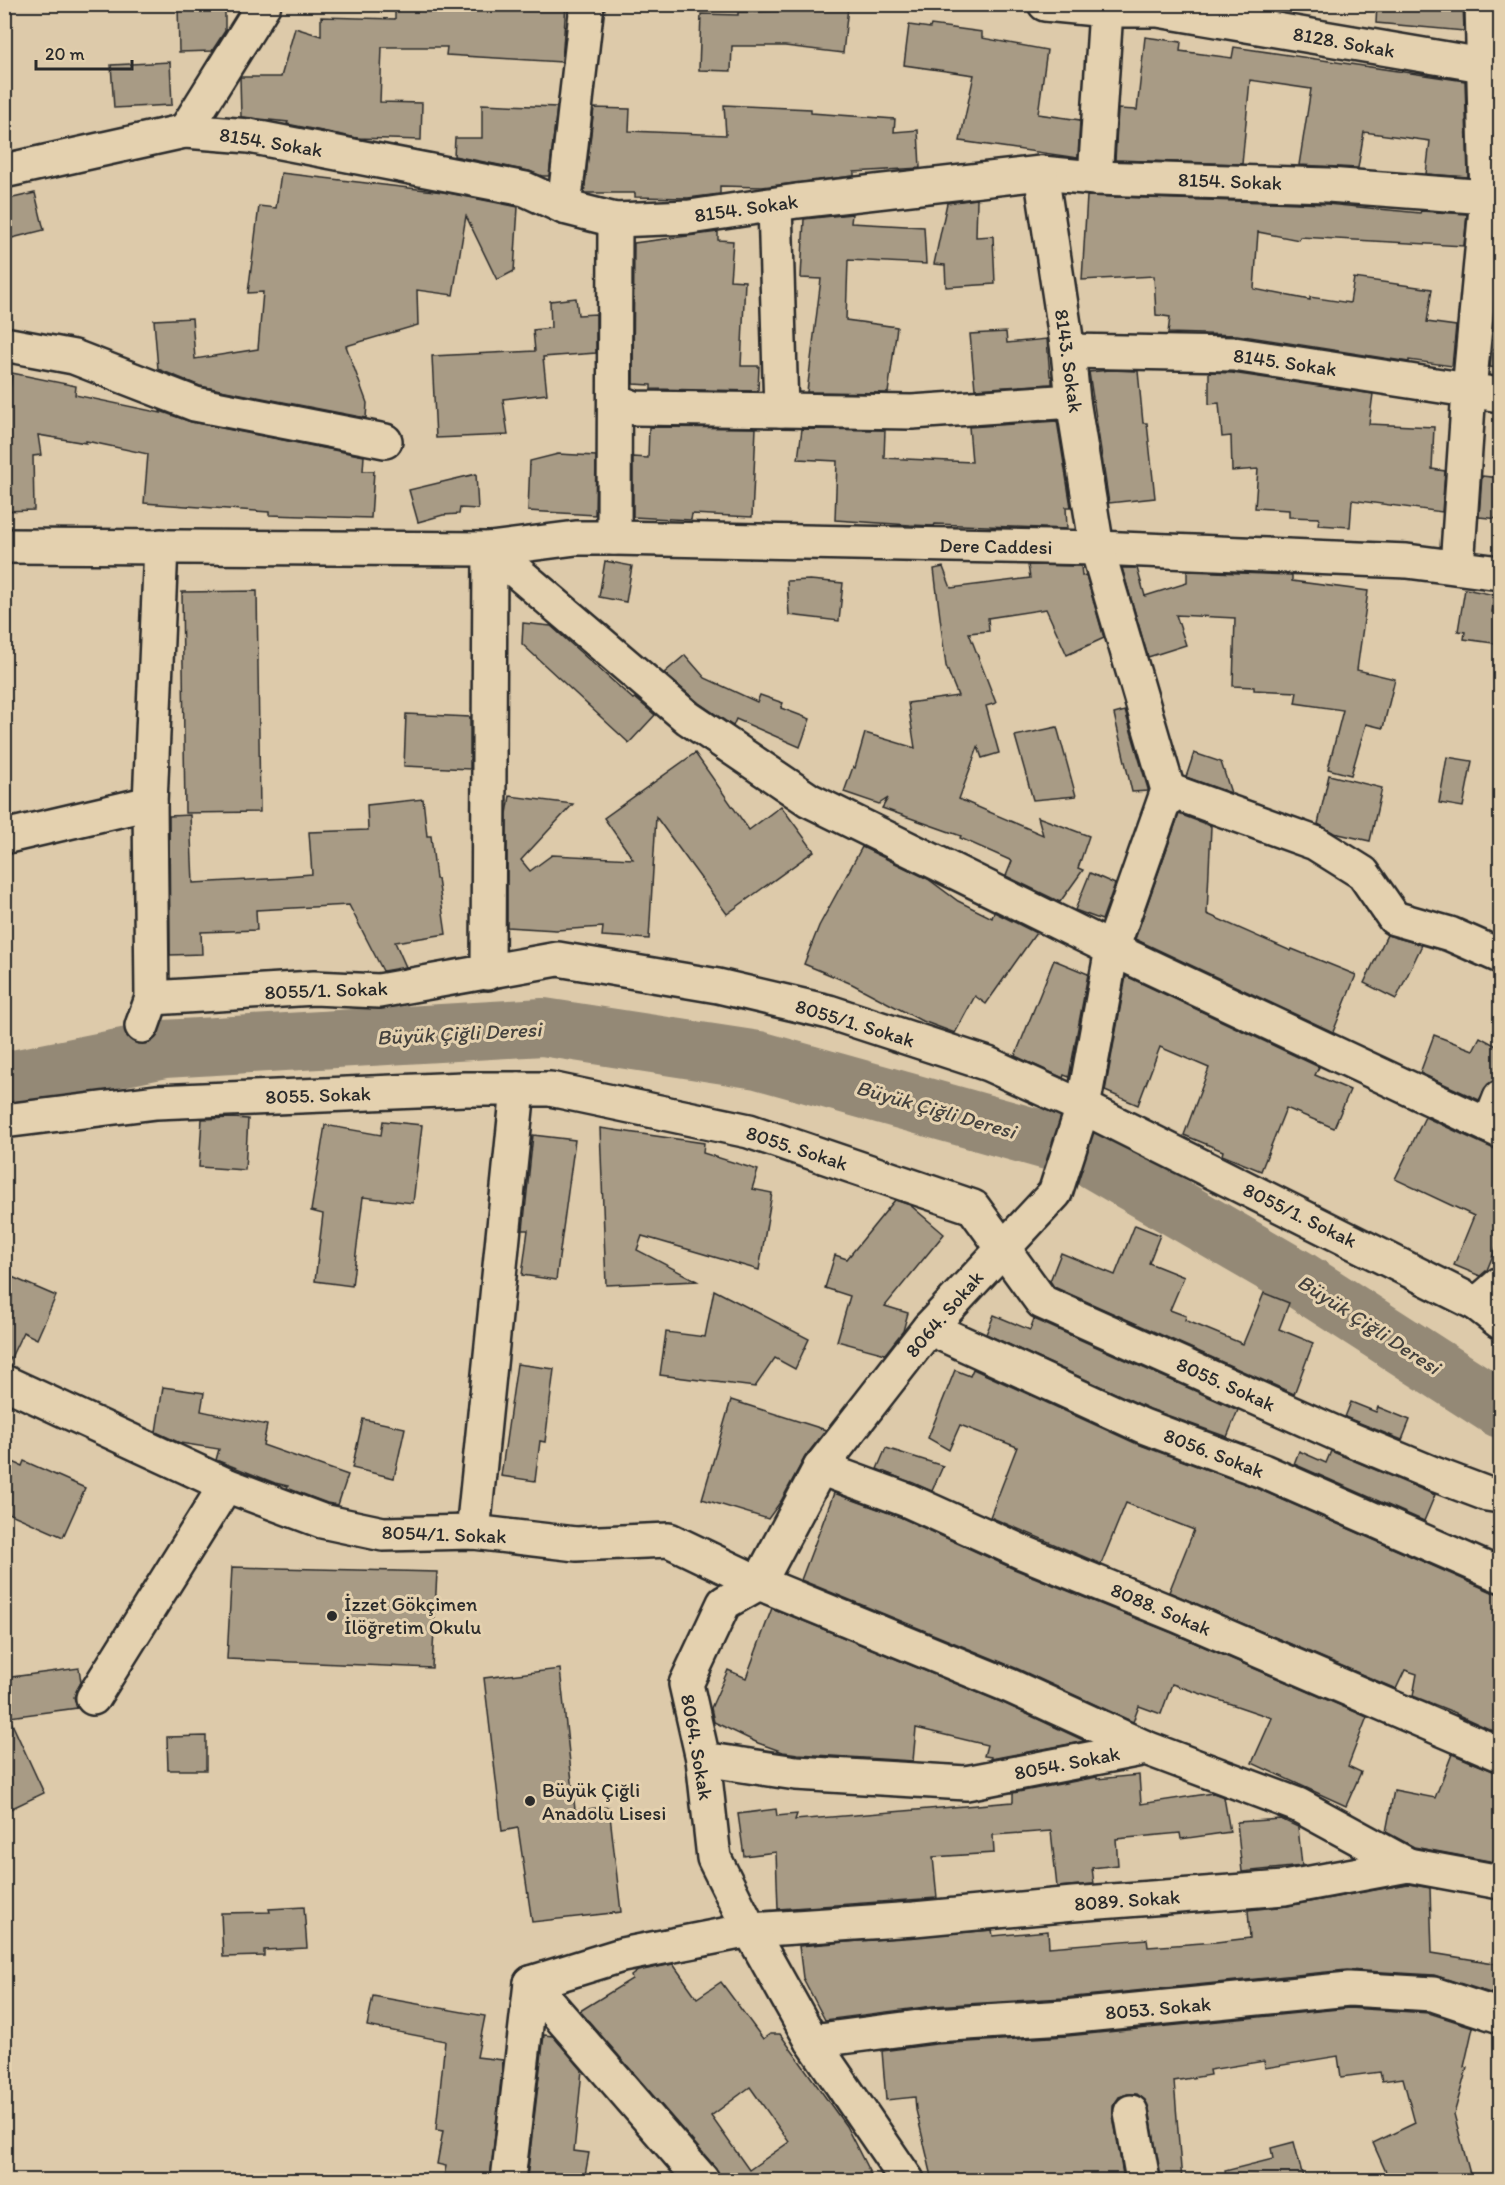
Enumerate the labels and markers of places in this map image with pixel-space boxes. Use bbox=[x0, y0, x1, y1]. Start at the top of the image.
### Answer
place label: İzzet Gökçimen İlöğretim Okulu bbox=[344, 1592, 481, 1639]
marker: İzzet Gökçimen İlöğretim Okulu bbox=[325, 1609, 339, 1623]
place label: Büyük Çiğli Anadolu Lisesi bbox=[542, 1778, 666, 1825]
marker: Büyük Çiğli Anadolu Lisesi bbox=[523, 1794, 537, 1808]

